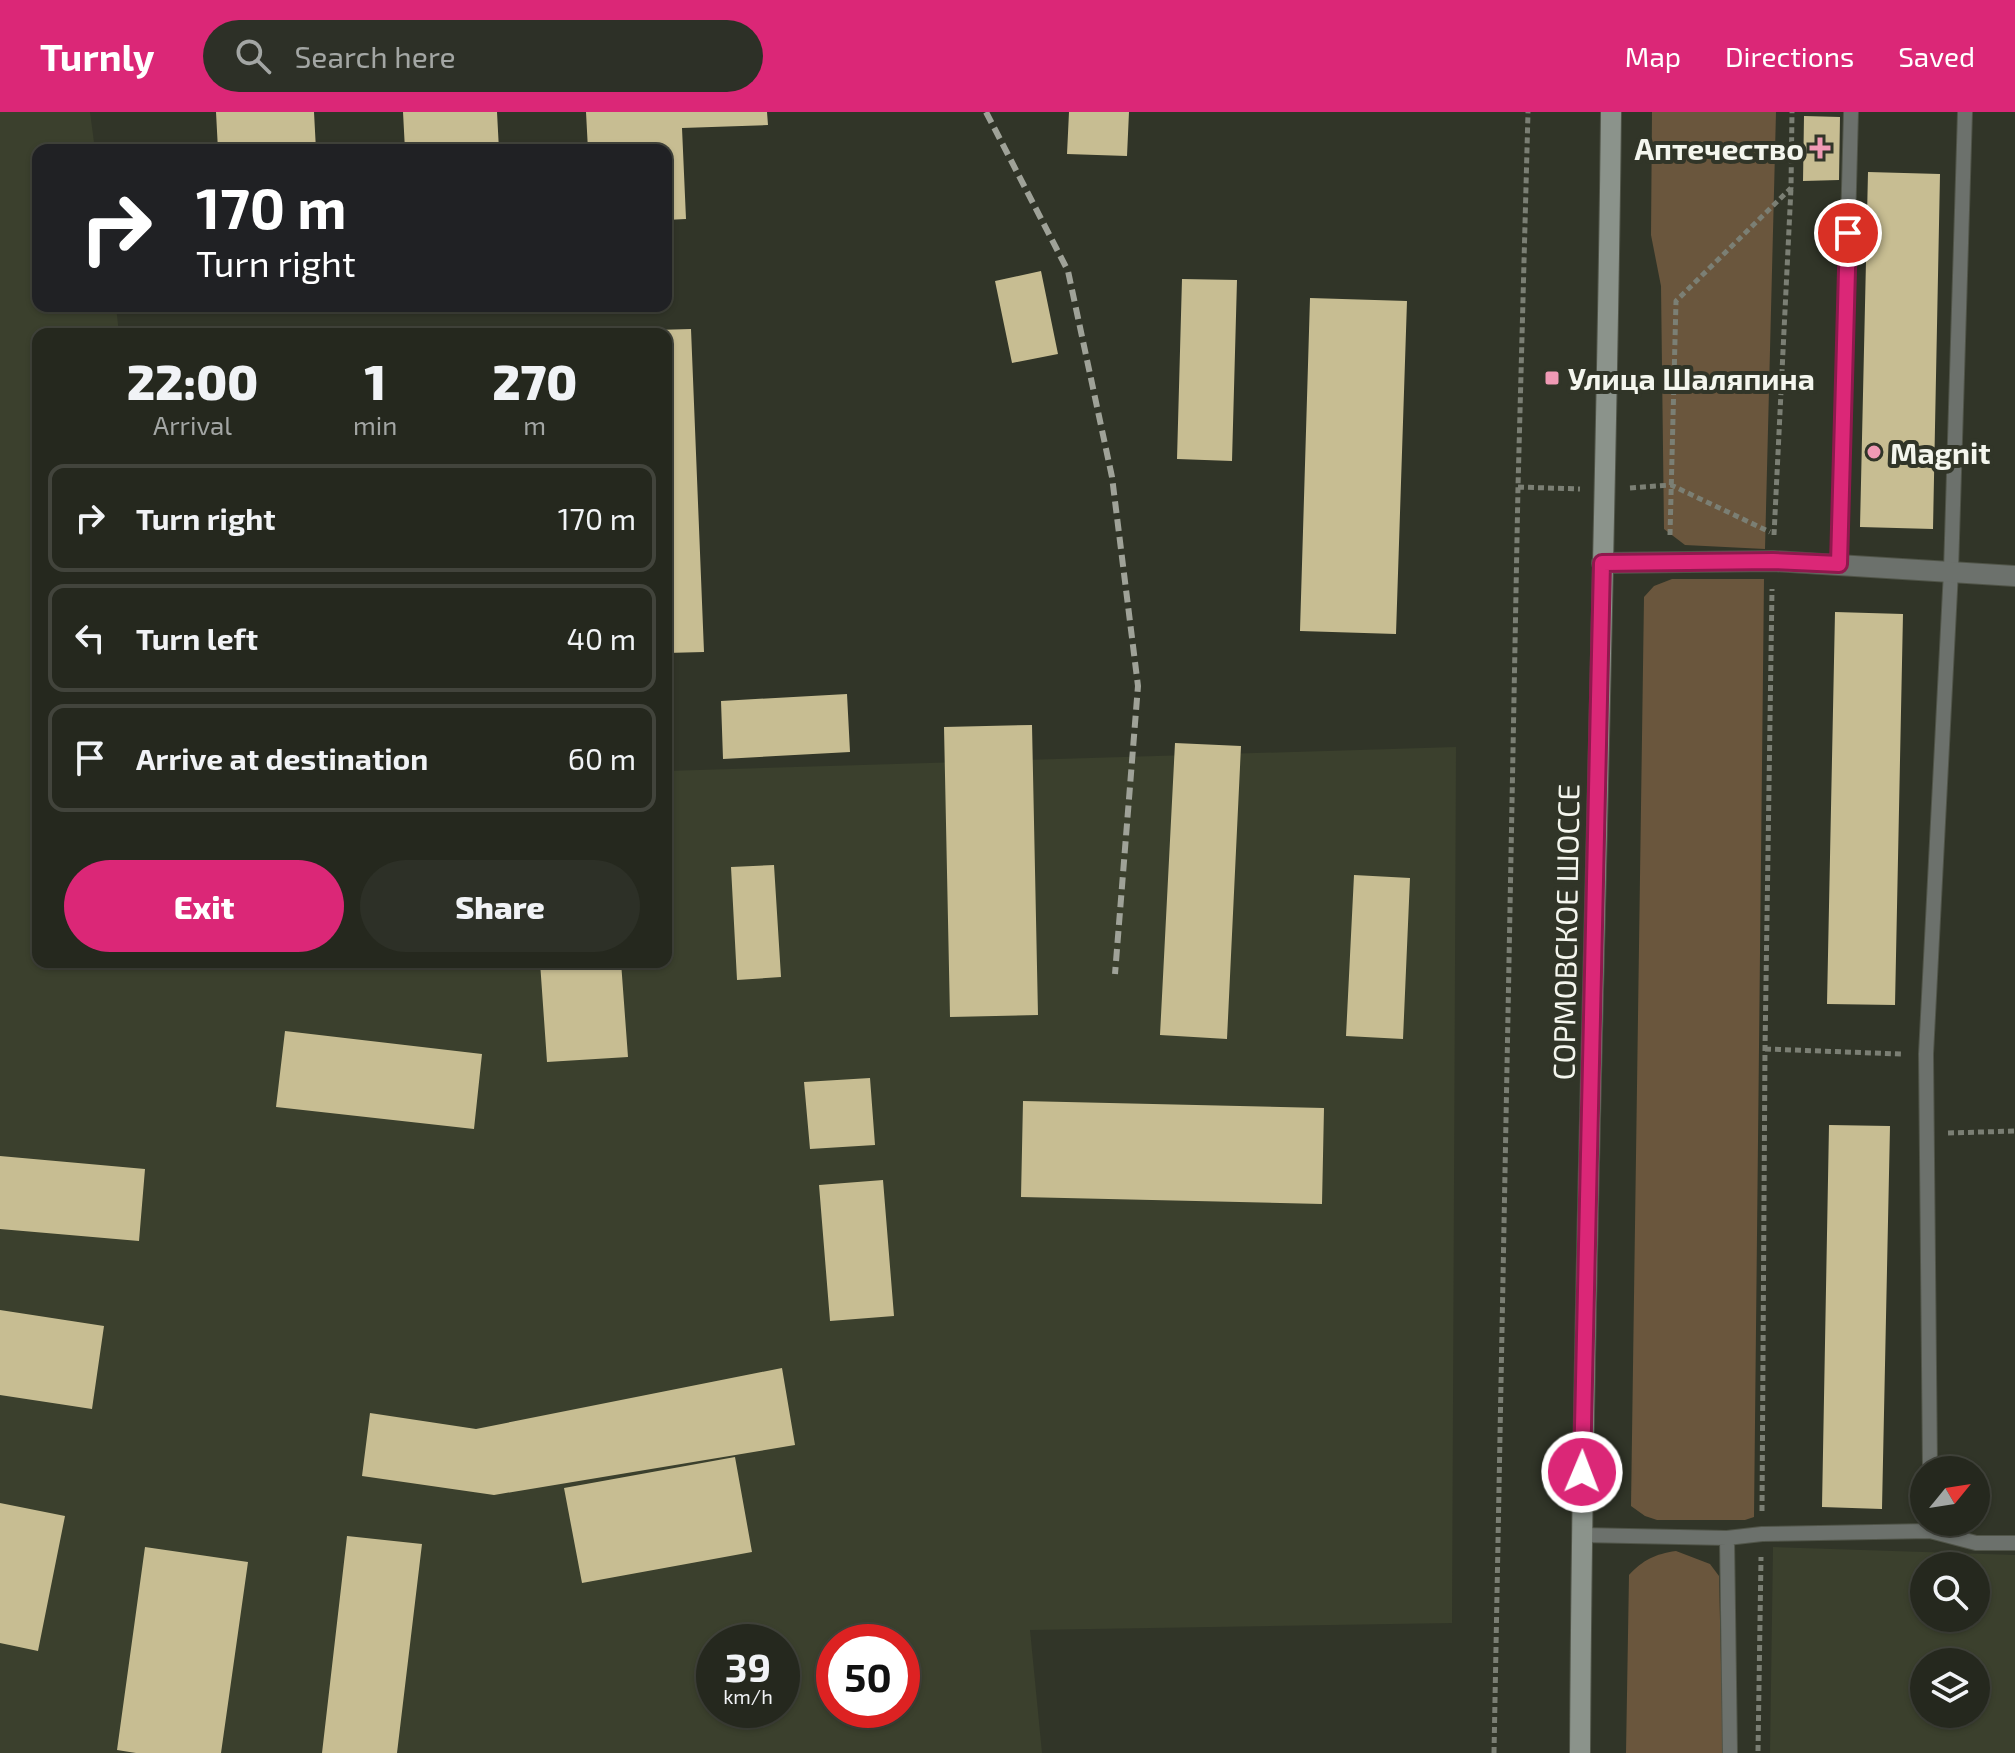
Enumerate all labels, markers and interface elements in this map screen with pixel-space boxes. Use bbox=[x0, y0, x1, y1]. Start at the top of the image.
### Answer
search box bbox=[203, 20, 763, 92]
text: Turnly bbox=[40, 33, 155, 79]
icon: search bbox=[231, 34, 275, 78]
text: Search here bbox=[295, 38, 456, 74]
text: Map bbox=[1625, 39, 1681, 73]
text: Directions bbox=[1725, 39, 1854, 73]
text: Saved bbox=[1898, 39, 1975, 73]
place label: Аптечество bbox=[1635, 130, 1804, 166]
marker: Аптечество bbox=[1811, 139, 1829, 157]
text: 170 m bbox=[196, 173, 347, 240]
icon: right bbox=[64, 176, 168, 280]
pin bbox=[1814, 199, 1882, 267]
icon: arrive bbox=[1826, 211, 1870, 255]
text: Turn right bbox=[196, 241, 356, 284]
text: 22:00 bbox=[127, 352, 258, 410]
text: 1 bbox=[364, 352, 386, 410]
text: 270 bbox=[492, 352, 577, 410]
place label: Улица Шаляпина bbox=[1568, 360, 1815, 396]
marker: Улица Шаляпина bbox=[1543, 369, 1561, 387]
text: Arrival bbox=[153, 409, 232, 440]
text: min bbox=[353, 409, 397, 440]
text: m bbox=[523, 409, 546, 440]
place label: Magnit bbox=[1890, 434, 1991, 470]
marker: Magnit bbox=[1865, 443, 1883, 461]
icon: right bbox=[68, 496, 112, 540]
text: Turn right bbox=[136, 500, 276, 536]
text: 170 m bbox=[558, 500, 636, 536]
icon: left bbox=[68, 616, 112, 660]
text: Turn left bbox=[136, 620, 258, 656]
text: 40 m bbox=[566, 620, 636, 656]
icon: arrive bbox=[68, 736, 112, 780]
text: Arrive at destination bbox=[136, 740, 428, 776]
text: 60 m bbox=[568, 740, 636, 776]
street label: СОРМОВСКОЕ ШОССЕ bbox=[1544, 784, 1586, 1080]
button: Exit bbox=[64, 860, 344, 952]
button: Share bbox=[360, 860, 640, 952]
position arrow bbox=[1540, 1430, 1624, 1514]
north arrow bbox=[1910, 1456, 1990, 1536]
map controls bbox=[1910, 1456, 1990, 1728]
button: search bbox=[1910, 1552, 1990, 1632]
speed limit sign: 50 bbox=[816, 1624, 920, 1728]
text: 39 bbox=[725, 1642, 771, 1690]
button: layers bbox=[1910, 1648, 1990, 1728]
text: km/h bbox=[723, 1684, 773, 1708]

